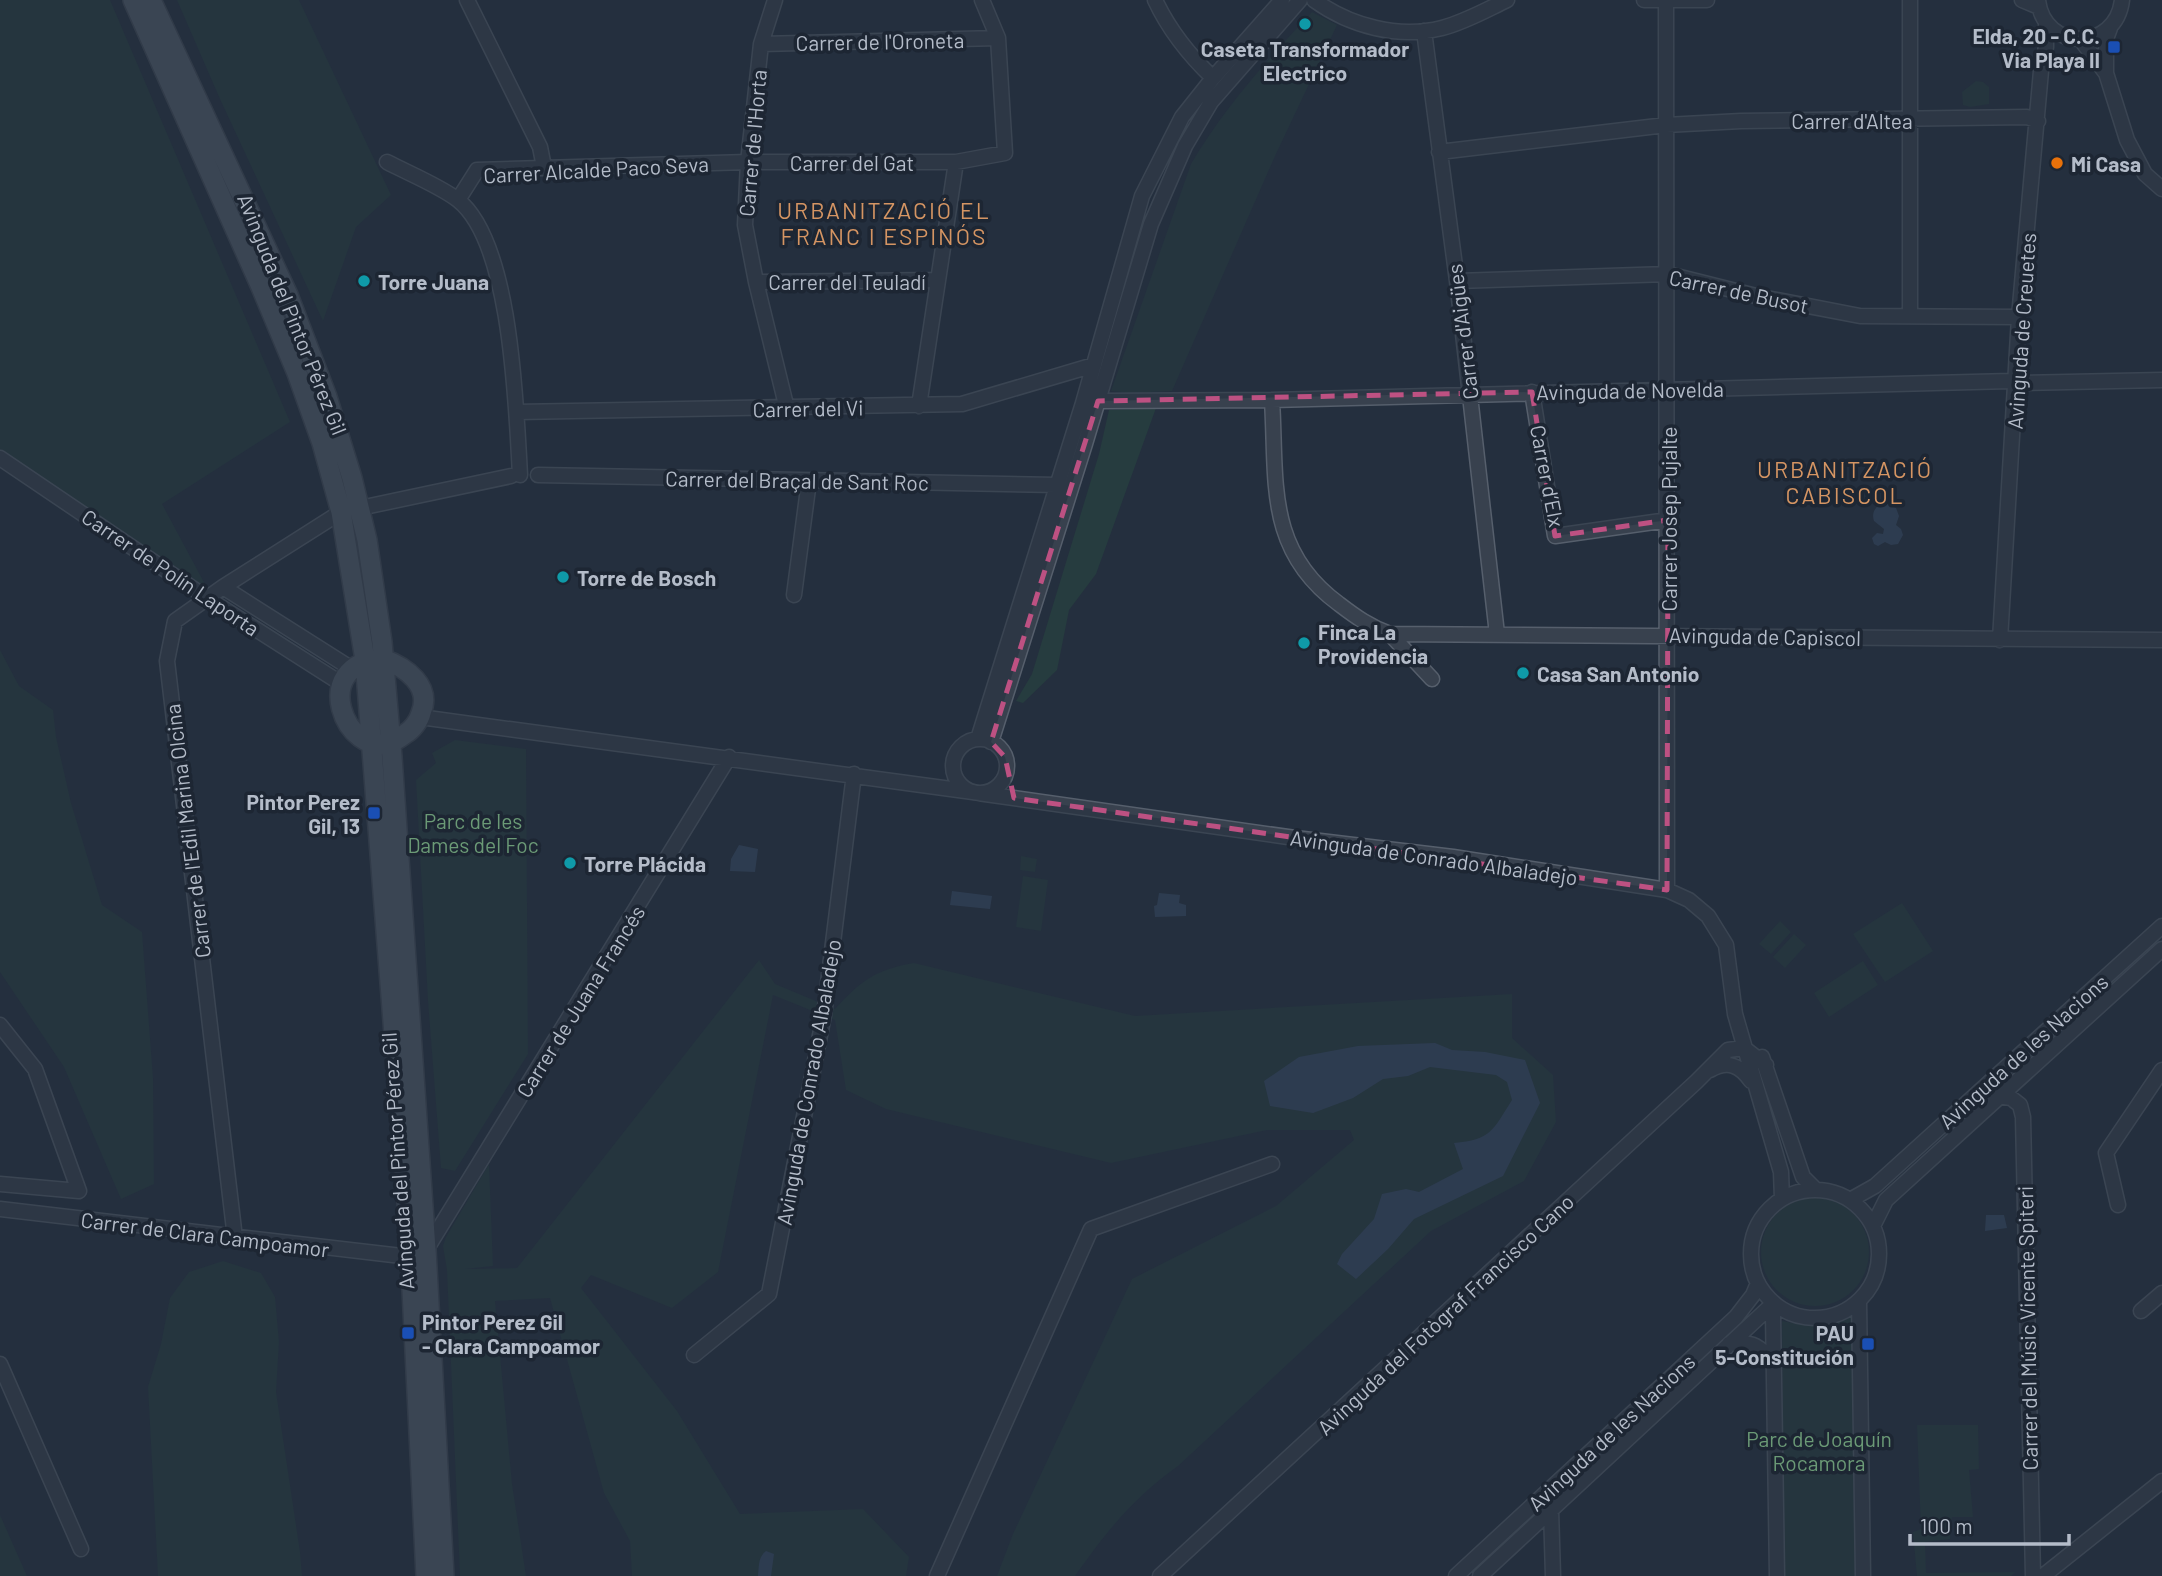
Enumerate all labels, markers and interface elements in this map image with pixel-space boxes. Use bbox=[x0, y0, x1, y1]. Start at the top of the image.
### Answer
marker: Caseta Transformador Electrico bbox=[1297, 16, 1313, 32]
place label: Elda, 20 - C.C. Via Playa II bbox=[1972, 23, 2100, 72]
street label: Carrer de l'Oroneta bbox=[795, 27, 965, 55]
place label: Caseta Transformador Electrico bbox=[1201, 36, 1409, 85]
marker: Elda, 20 - C.C. Via Playa II bbox=[2106, 39, 2122, 55]
street label: Carrer de l'Horta bbox=[733, 68, 771, 218]
street label: Carrer d'Altea bbox=[1791, 108, 1913, 133]
street label: Carrer del Gat bbox=[790, 150, 914, 175]
street label: Carrer Alcalde Paco Seva bbox=[483, 151, 709, 187]
place label: Mi Casa bbox=[2071, 151, 2141, 176]
marker: Mi Casa bbox=[2049, 155, 2065, 171]
street label: Avinguda del Pintor Pérez Gil bbox=[233, 190, 353, 438]
district label: URBANITZACIÓ EL FRANC I ESPINÓS bbox=[777, 196, 991, 250]
street label: Avinguda de Creuetes bbox=[2002, 232, 2040, 430]
street label: Carrer d'Aigües bbox=[1441, 263, 1483, 401]
street label: Carrer de Busot bbox=[1667, 264, 1811, 318]
place label: Torre Juana bbox=[378, 269, 489, 294]
street label: Carrer del Teuladí bbox=[768, 269, 926, 294]
marker: Torre Juana bbox=[356, 273, 372, 289]
street label: Avinguda de Novelda bbox=[1536, 376, 1724, 404]
street label: Carrer del Vi bbox=[752, 395, 864, 421]
street label: Carrer d’Elx bbox=[1526, 423, 1570, 529]
street label: Carrer Josep Pujalte bbox=[1656, 426, 1681, 612]
district label: URBANITZACIÓ CABISCOL bbox=[1757, 455, 1933, 509]
street label: Carrer del Braçal de Sant Roc bbox=[665, 465, 929, 495]
street label: Carrer de Polín Laporta bbox=[78, 503, 264, 641]
place label: Torre de Bosch bbox=[577, 565, 716, 590]
marker: Torre de Bosch bbox=[555, 569, 571, 585]
place label: Finca La Providencia bbox=[1318, 619, 1428, 668]
street label: Avinguda de Capiscol bbox=[1669, 622, 1861, 650]
marker: Finca La Providencia bbox=[1296, 635, 1312, 651]
place label: Casa San Antonio bbox=[1537, 661, 1699, 686]
marker: Casa San Antonio bbox=[1515, 665, 1531, 681]
street label: Carrer de l'Edil Marina Olcina bbox=[159, 703, 215, 959]
place label: Pintor Perez Gil, 13 bbox=[247, 789, 360, 838]
marker: Pintor Perez Gil, 13 bbox=[366, 805, 382, 821]
park label: Parc de les Dames del Foc bbox=[407, 808, 539, 857]
street label: Avinguda de Conrado Albaladejo bbox=[1289, 824, 1579, 890]
place label: Torre Plácida bbox=[584, 851, 706, 876]
marker: Torre Plácida bbox=[562, 855, 578, 871]
street label: Carrer de Juana Francés bbox=[511, 900, 649, 1102]
street label: Avinguda de Conrado Albaladejo bbox=[771, 937, 845, 1227]
street label: Avinguda de les Nacions bbox=[1933, 969, 2113, 1133]
street label: Avinguda del Pintor Pérez Gil bbox=[376, 1032, 418, 1290]
street label: Carrer del Músic Vicente Spiteri bbox=[2012, 1185, 2042, 1471]
street label: Avinguda del Fotògraf Francisco Cano bbox=[1312, 1188, 1578, 1440]
street label: Carrer de Clara Campoamor bbox=[79, 1206, 331, 1262]
place label: Pintor Perez Gil - Clara Campoamor bbox=[422, 1309, 600, 1358]
place label: PAU 5-Constitución bbox=[1715, 1320, 1854, 1369]
marker: Pintor Perez Gil - Clara Campoamor bbox=[400, 1325, 416, 1341]
marker: PAU 5-Constitución bbox=[1860, 1336, 1876, 1352]
street label: Avinguda de les Nacions bbox=[1522, 1348, 1700, 1516]
park label: Parc de Joaquín Rocamora bbox=[1746, 1426, 1892, 1475]
scale bar bbox=[1910, 1502, 2069, 1546]
text: 100 m bbox=[1920, 1513, 1973, 1538]

